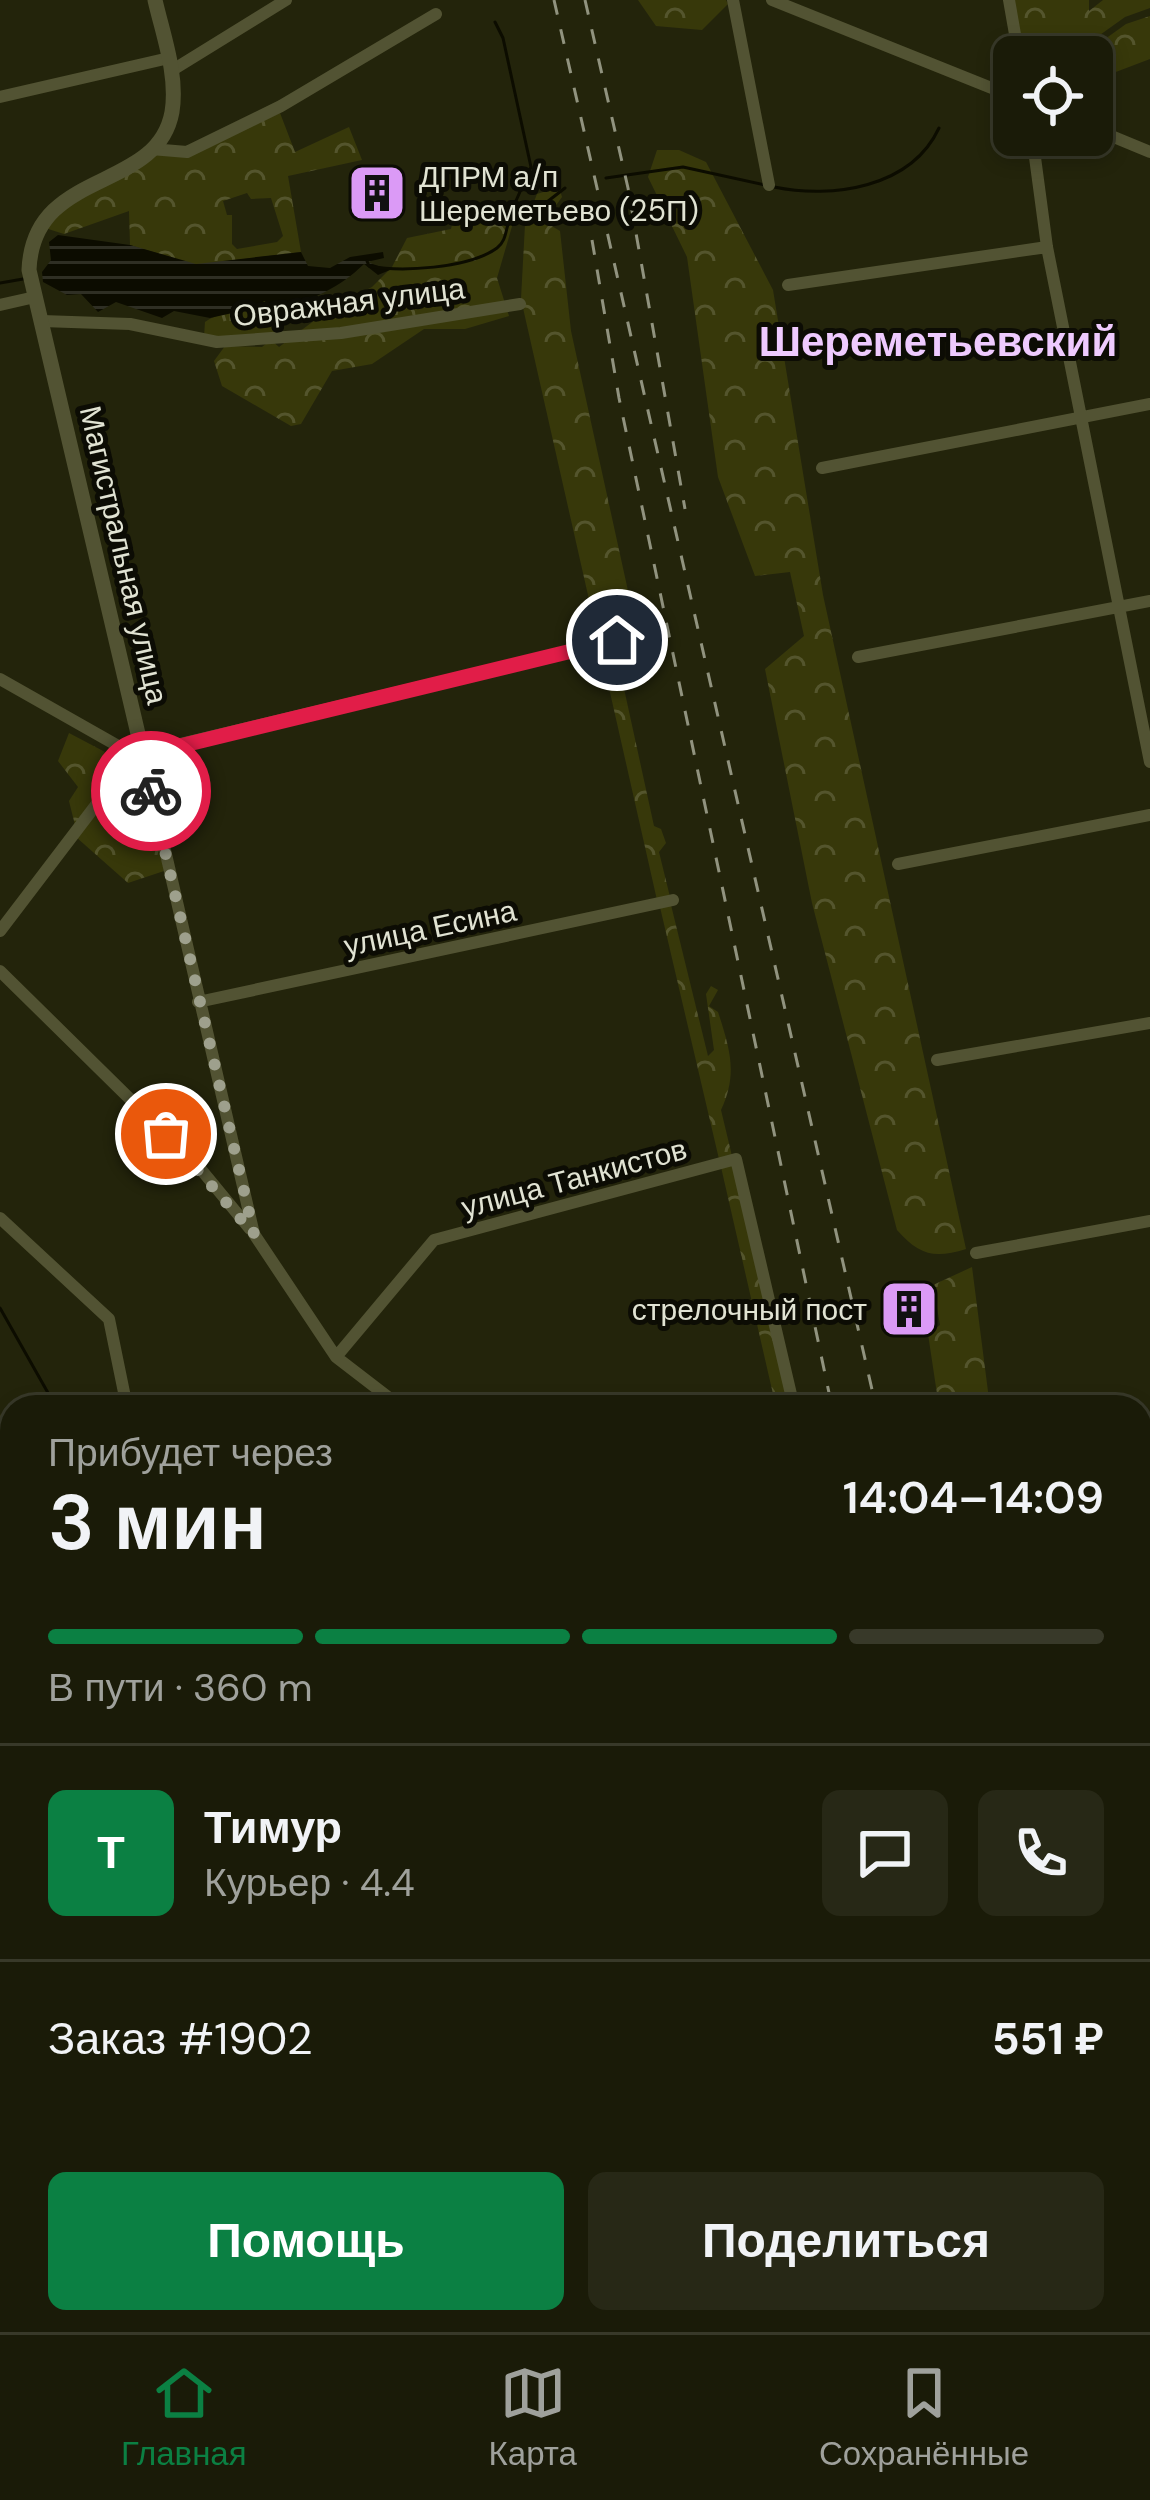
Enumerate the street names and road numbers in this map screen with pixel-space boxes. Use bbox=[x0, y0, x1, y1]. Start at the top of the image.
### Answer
street label: Овражная улица bbox=[231, 268, 467, 336]
street label: Магистральная улица bbox=[71, 402, 177, 708]
street label: улица Есина bbox=[340, 891, 520, 965]
street label: улица Танкистов bbox=[457, 1129, 691, 1227]

